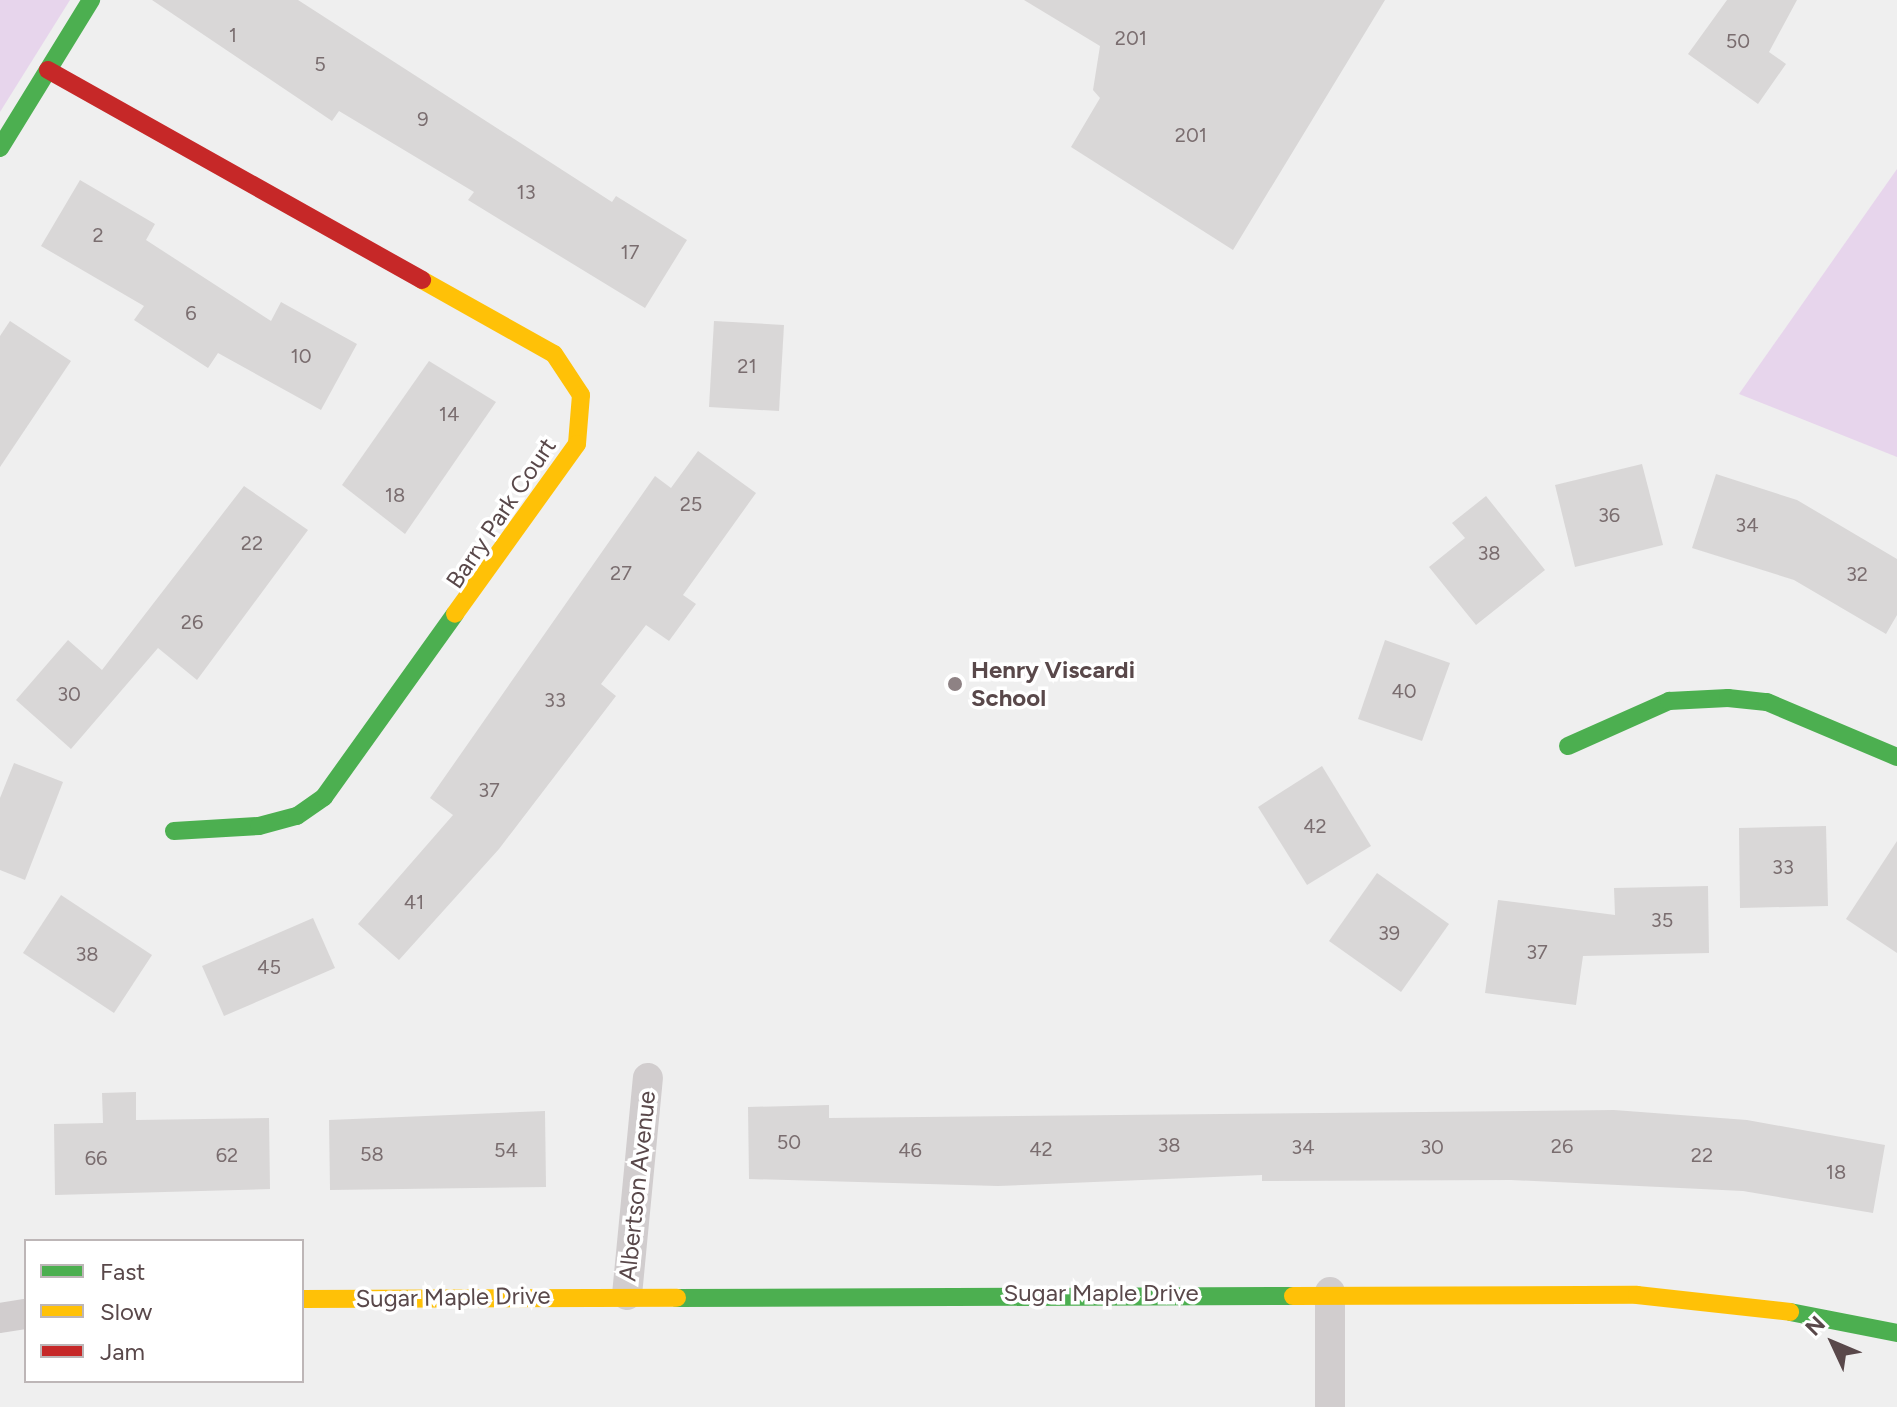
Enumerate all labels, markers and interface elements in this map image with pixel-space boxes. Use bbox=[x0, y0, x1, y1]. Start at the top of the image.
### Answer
house number: 1 bbox=[229, 23, 237, 47]
house number: 201 bbox=[1115, 26, 1147, 50]
house number: 50 bbox=[1726, 29, 1750, 53]
house number: 5 bbox=[314, 52, 326, 76]
house number: 9 bbox=[417, 107, 429, 131]
house number: 201 bbox=[1175, 123, 1207, 147]
house number: 13 bbox=[516, 180, 536, 204]
house number: 2 bbox=[92, 223, 104, 247]
house number: 17 bbox=[621, 240, 639, 264]
house number: 6 bbox=[185, 301, 197, 325]
house number: 10 bbox=[290, 344, 312, 368]
house number: 21 bbox=[737, 354, 757, 378]
house number: 14 bbox=[439, 402, 459, 426]
street label: Barry Park Court bbox=[440, 432, 562, 594]
house number: 18 bbox=[385, 483, 405, 507]
house number: 25 bbox=[680, 492, 702, 516]
house number: 36 bbox=[1598, 503, 1620, 527]
house number: 34 bbox=[1735, 513, 1759, 537]
house number: 22 bbox=[241, 531, 263, 555]
house number: 38 bbox=[1477, 541, 1501, 565]
house number: 27 bbox=[610, 561, 632, 585]
house number: 32 bbox=[1846, 562, 1868, 586]
house number: 26 bbox=[181, 610, 203, 634]
place label: Henry Viscardi School bbox=[971, 656, 1135, 712]
marker: Henry Viscardi School bbox=[946, 675, 964, 693]
house number: 40 bbox=[1391, 679, 1417, 703]
house number: 30 bbox=[57, 682, 81, 706]
house number: 33 bbox=[544, 688, 566, 712]
house number: 37 bbox=[478, 778, 500, 802]
house number: 42 bbox=[1303, 814, 1327, 838]
house number: 33 bbox=[1772, 855, 1794, 879]
house number: 41 bbox=[404, 890, 424, 914]
house number: 35 bbox=[1651, 908, 1673, 932]
house number: 39 bbox=[1378, 921, 1400, 945]
house number: 37 bbox=[1526, 940, 1548, 964]
house number: 38 bbox=[75, 942, 99, 966]
house number: 45 bbox=[257, 955, 281, 979]
street label: Albertson Avenue bbox=[613, 1089, 661, 1283]
house number: 50 bbox=[777, 1130, 801, 1154]
house number: 38 bbox=[1157, 1133, 1181, 1157]
house number: 26 bbox=[1551, 1134, 1573, 1158]
house number: 34 bbox=[1291, 1135, 1315, 1159]
house number: 30 bbox=[1420, 1135, 1444, 1159]
house number: 42 bbox=[1029, 1137, 1053, 1161]
house number: 54 bbox=[494, 1138, 518, 1162]
house number: 46 bbox=[898, 1138, 922, 1162]
house number: 58 bbox=[360, 1142, 384, 1166]
house number: 62 bbox=[216, 1143, 238, 1167]
house number: 22 bbox=[1691, 1143, 1713, 1167]
house number: 66 bbox=[85, 1146, 107, 1170]
house number: 18 bbox=[1826, 1160, 1846, 1184]
legend bbox=[24, 1239, 304, 1383]
text: Fast bbox=[100, 1257, 145, 1286]
street label: Sugar Maple Drive bbox=[1003, 1279, 1199, 1307]
street label: Sugar Maple Drive bbox=[355, 1281, 551, 1313]
text: Slow bbox=[100, 1297, 152, 1326]
north arrow bbox=[1793, 1303, 1873, 1383]
text: N bbox=[1800, 1310, 1831, 1341]
text: Jam bbox=[100, 1337, 145, 1366]

